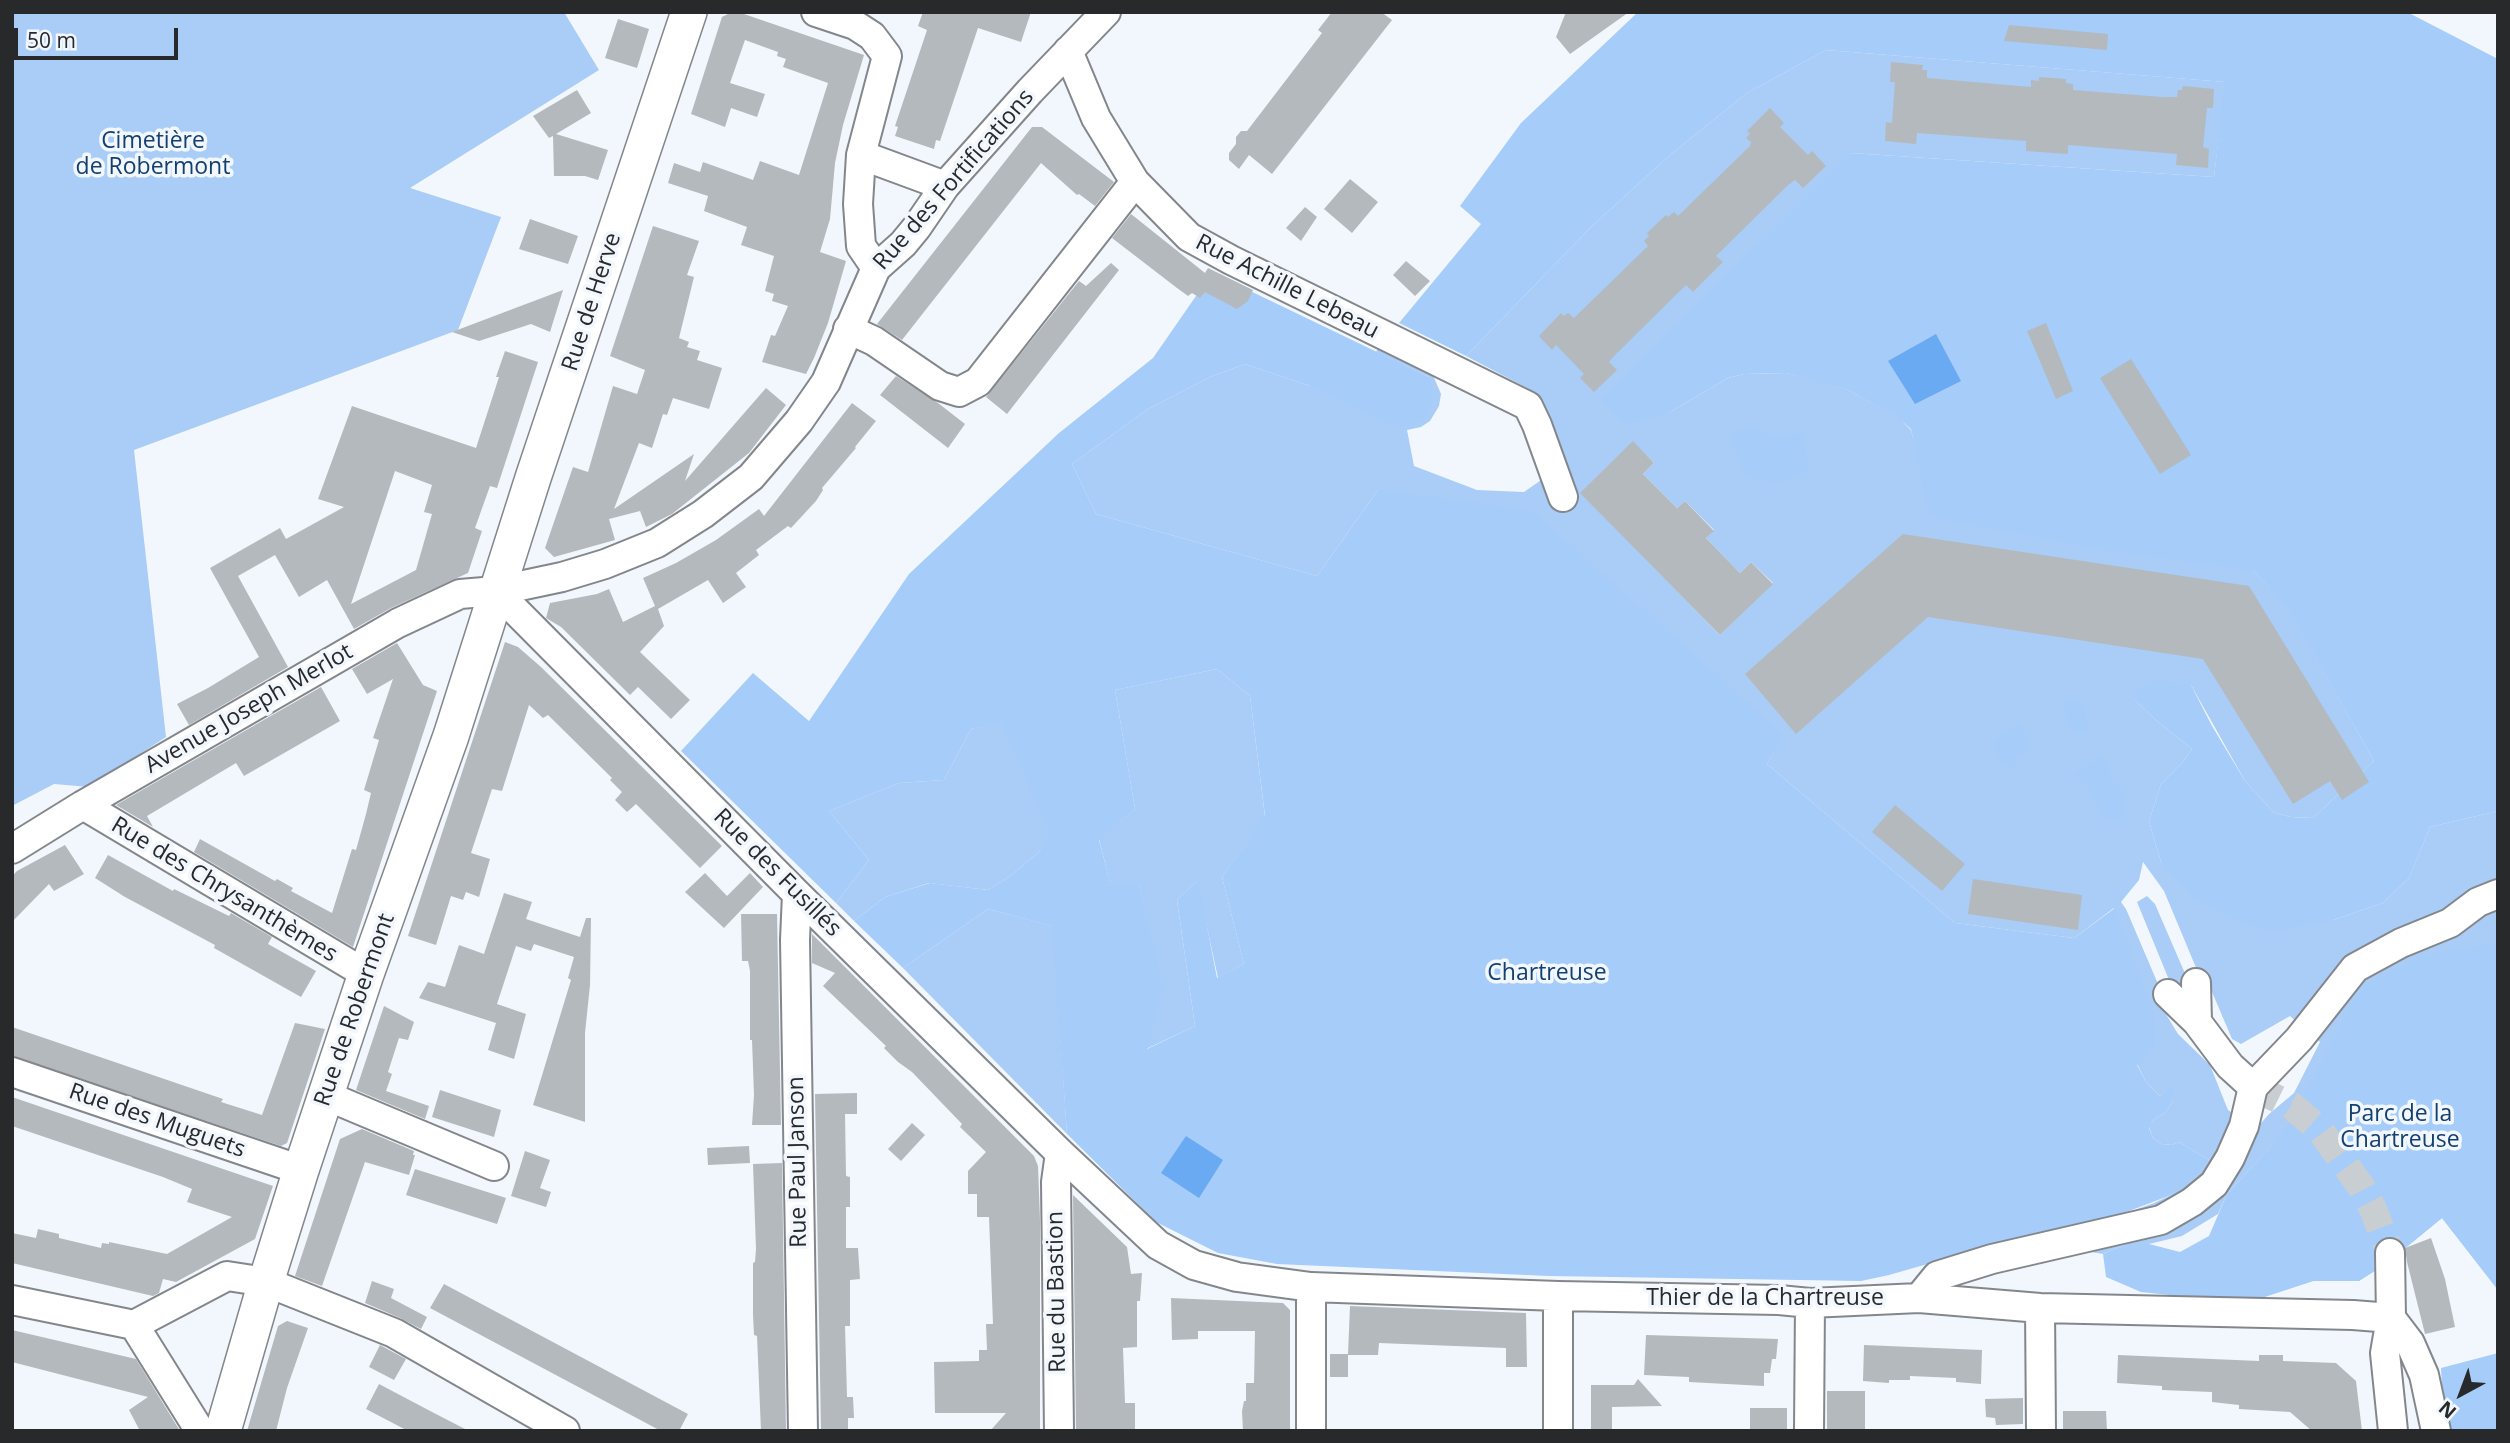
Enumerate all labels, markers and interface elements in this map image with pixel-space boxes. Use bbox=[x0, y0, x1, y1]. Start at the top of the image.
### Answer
scale bar bbox=[18, 14, 182, 58]
text: 50 m bbox=[27, 26, 76, 54]
street label: Rue des Fortifications bbox=[868, 84, 1040, 276]
park label: Cimetière de Robermont bbox=[76, 127, 230, 181]
street label: Rue de Herve bbox=[557, 229, 627, 375]
street label: Rue Achille Lebeau bbox=[1191, 229, 1383, 345]
street label: Avenue Joseph Merlot bbox=[140, 638, 358, 780]
street label: Rue des Fusillés bbox=[707, 803, 847, 943]
street label: Rue des Chrysanthèmes bbox=[106, 812, 342, 968]
street label: Rue de Robermont bbox=[309, 910, 401, 1110]
park label: Chartreuse bbox=[1487, 959, 1607, 987]
street label: Rue Paul Janson bbox=[783, 1076, 813, 1248]
street label: Rue des Muguets bbox=[65, 1078, 249, 1164]
park label: Parc de la Chartreuse bbox=[2340, 1100, 2460, 1154]
street label: Rue du Bastion bbox=[1042, 1211, 1072, 1373]
street label: Thier de la Chartreuse bbox=[1646, 1284, 1884, 1312]
north arrow bbox=[2426, 1359, 2496, 1429]
text: N bbox=[2433, 1395, 2462, 1425]

